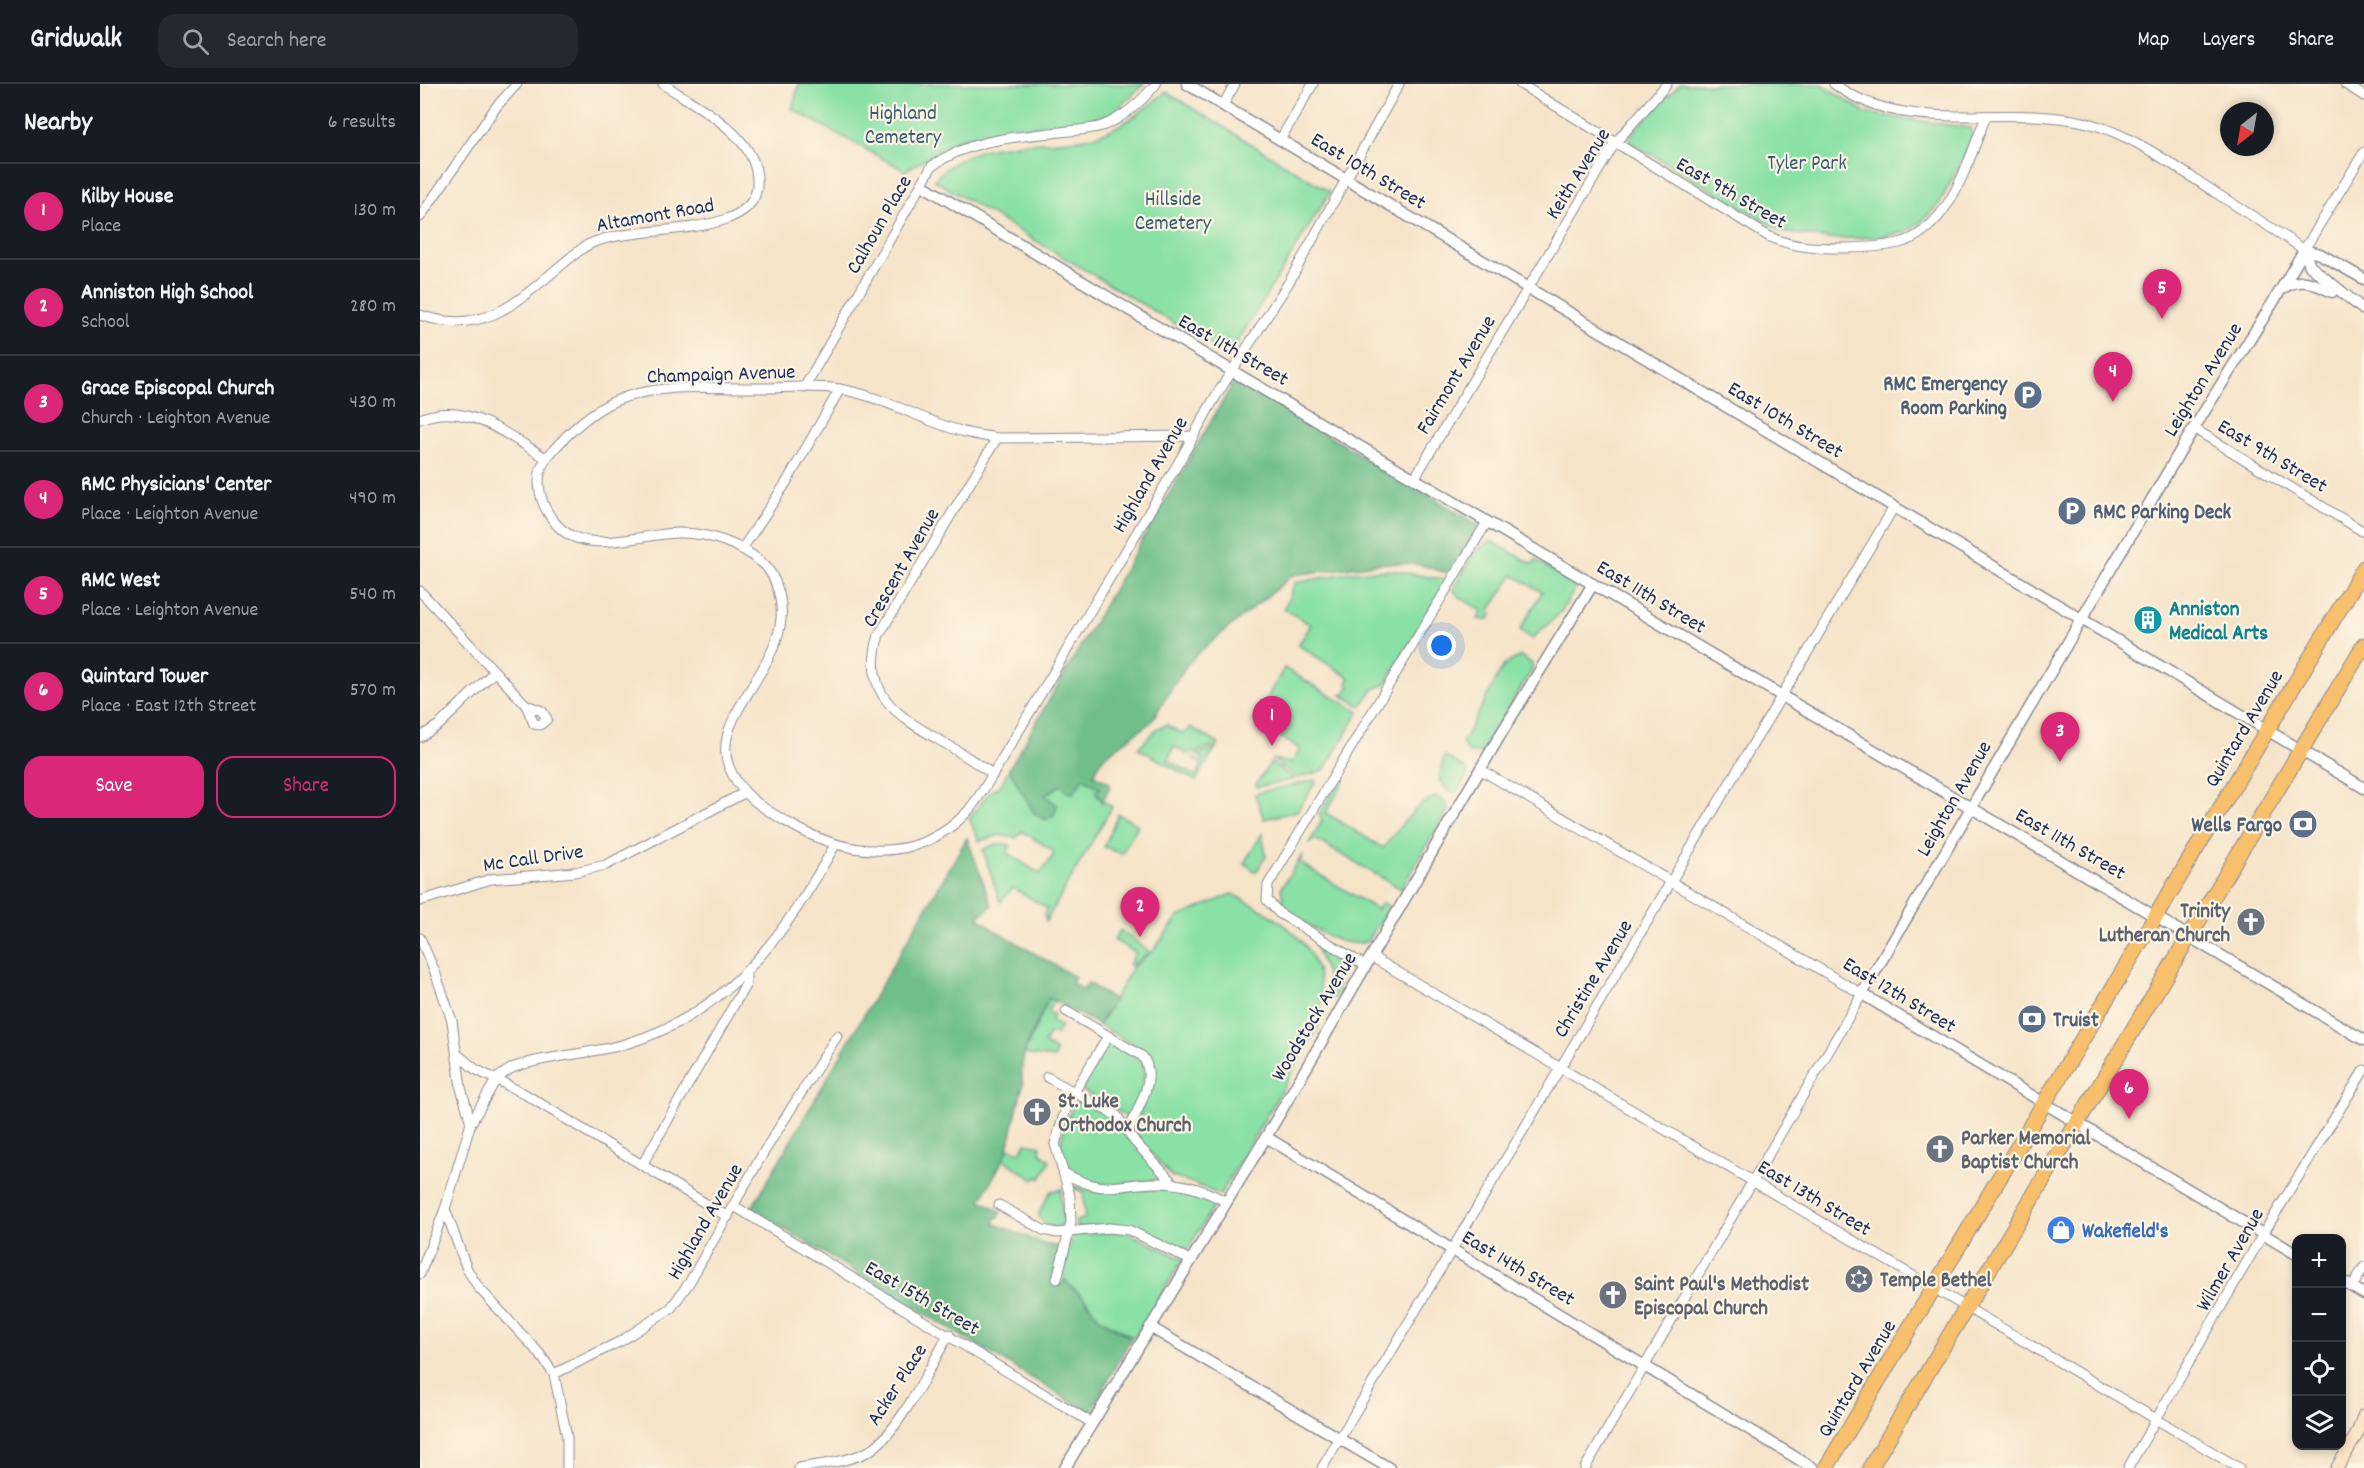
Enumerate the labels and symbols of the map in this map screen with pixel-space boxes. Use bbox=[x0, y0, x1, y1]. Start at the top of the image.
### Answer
park label: Highland Cemetery bbox=[865, 100, 942, 154]
north arrow bbox=[2220, 102, 2274, 156]
street label: Keith Avenue bbox=[1540, 123, 1619, 226]
street label: East 10th Street bbox=[1304, 126, 1431, 219]
park label: Tyler Park bbox=[1767, 150, 1847, 180]
street label: East 9th Street bbox=[1669, 151, 1792, 239]
street label: Calhoun Place bbox=[840, 170, 921, 281]
park label: Hillside Cemetery bbox=[1135, 186, 1212, 240]
street label: Altamont Road bbox=[594, 192, 717, 242]
pin: 5 bbox=[2142, 270, 2182, 319]
street label: East 11th Street bbox=[1172, 308, 1294, 396]
street label: Fairmont Avenue bbox=[1410, 310, 1505, 441]
street label: Leighton Avenue bbox=[2157, 318, 2252, 443]
pin: 4 bbox=[2094, 352, 2132, 402]
street label: Champaign Avenue bbox=[646, 358, 796, 394]
place label: RMC Emergency Room Parking bbox=[1883, 371, 2008, 425]
street label: East 10th Street bbox=[1721, 375, 1848, 468]
parking icon: RMC Emergency Room Parking bbox=[2012, 379, 2044, 411]
street label: Highland Avenue bbox=[1106, 412, 1197, 539]
street label: East 9th Street bbox=[2211, 413, 2332, 502]
parking icon: RMC Parking Deck bbox=[2056, 495, 2088, 527]
place label: RMC Parking Deck bbox=[2093, 499, 2232, 529]
street label: Crescent Avenue bbox=[856, 503, 949, 634]
street label: East 11th Street bbox=[1590, 554, 1711, 643]
place label: Anniston Medical Arts bbox=[2169, 596, 2268, 650]
building icon: Anniston Medical Arts bbox=[2132, 604, 2164, 636]
your location bbox=[1427, 631, 1456, 660]
street label: Quintard Avenue bbox=[2199, 665, 2293, 794]
pin: 1 bbox=[1252, 696, 1292, 746]
pin: 3 bbox=[2040, 712, 2080, 762]
street label: Leighton Avenue bbox=[1910, 736, 2001, 863]
street label: East 11th Street bbox=[2009, 802, 2131, 890]
bank icon: Wells Fargo bbox=[2287, 808, 2319, 840]
place label: Wells Fargo bbox=[2192, 812, 2282, 842]
street label: Mc Call Drive bbox=[481, 838, 586, 882]
pin: 2 bbox=[1120, 888, 1160, 937]
place label: Trinity Lutheran Church bbox=[2099, 898, 2231, 952]
church icon: Trinity Lutheran Church bbox=[2235, 906, 2267, 938]
street label: Christine Avenue bbox=[1547, 915, 1642, 1044]
street label: Woodstock Avenue bbox=[1265, 947, 1366, 1088]
street label: East 12th Street bbox=[1836, 951, 1961, 1042]
bank icon: Truist bbox=[2016, 1003, 2048, 1035]
place label: Truist bbox=[2053, 1007, 2099, 1037]
pin: 6 bbox=[2110, 1070, 2148, 1119]
place label: St. Luke Orthodox Church bbox=[1058, 1088, 1192, 1142]
church icon: St. Luke Orthodox Church bbox=[1021, 1096, 1053, 1128]
place label: Parker Memorial Baptist Church bbox=[1961, 1125, 2091, 1179]
church icon: Parker Memorial Baptist Church bbox=[1924, 1133, 1956, 1165]
street label: East 13th Street bbox=[1751, 1154, 1876, 1245]
street label: Highland Avenue bbox=[661, 1159, 752, 1286]
street label: Wilmer Avenue bbox=[2190, 1203, 2273, 1318]
shop icon: Wakefield's bbox=[2045, 1214, 2077, 1246]
place label: Wakefield's bbox=[2082, 1218, 2169, 1248]
street label: East 14th Street bbox=[1455, 1224, 1580, 1315]
street label: East 15th Street bbox=[858, 1255, 985, 1345]
synagogue icon: Temple Bethel bbox=[1843, 1263, 1875, 1295]
place label: Temple Bethel bbox=[1880, 1267, 1993, 1297]
place label: Saint Paul's Methodist Episcopal Church bbox=[1634, 1271, 1809, 1325]
church icon: Saint Paul's Methodist Episcopal Church bbox=[1597, 1279, 1629, 1311]
street label: Quintard Avenue bbox=[1812, 1315, 1906, 1444]
street label: Acker Place bbox=[861, 1339, 936, 1433]

